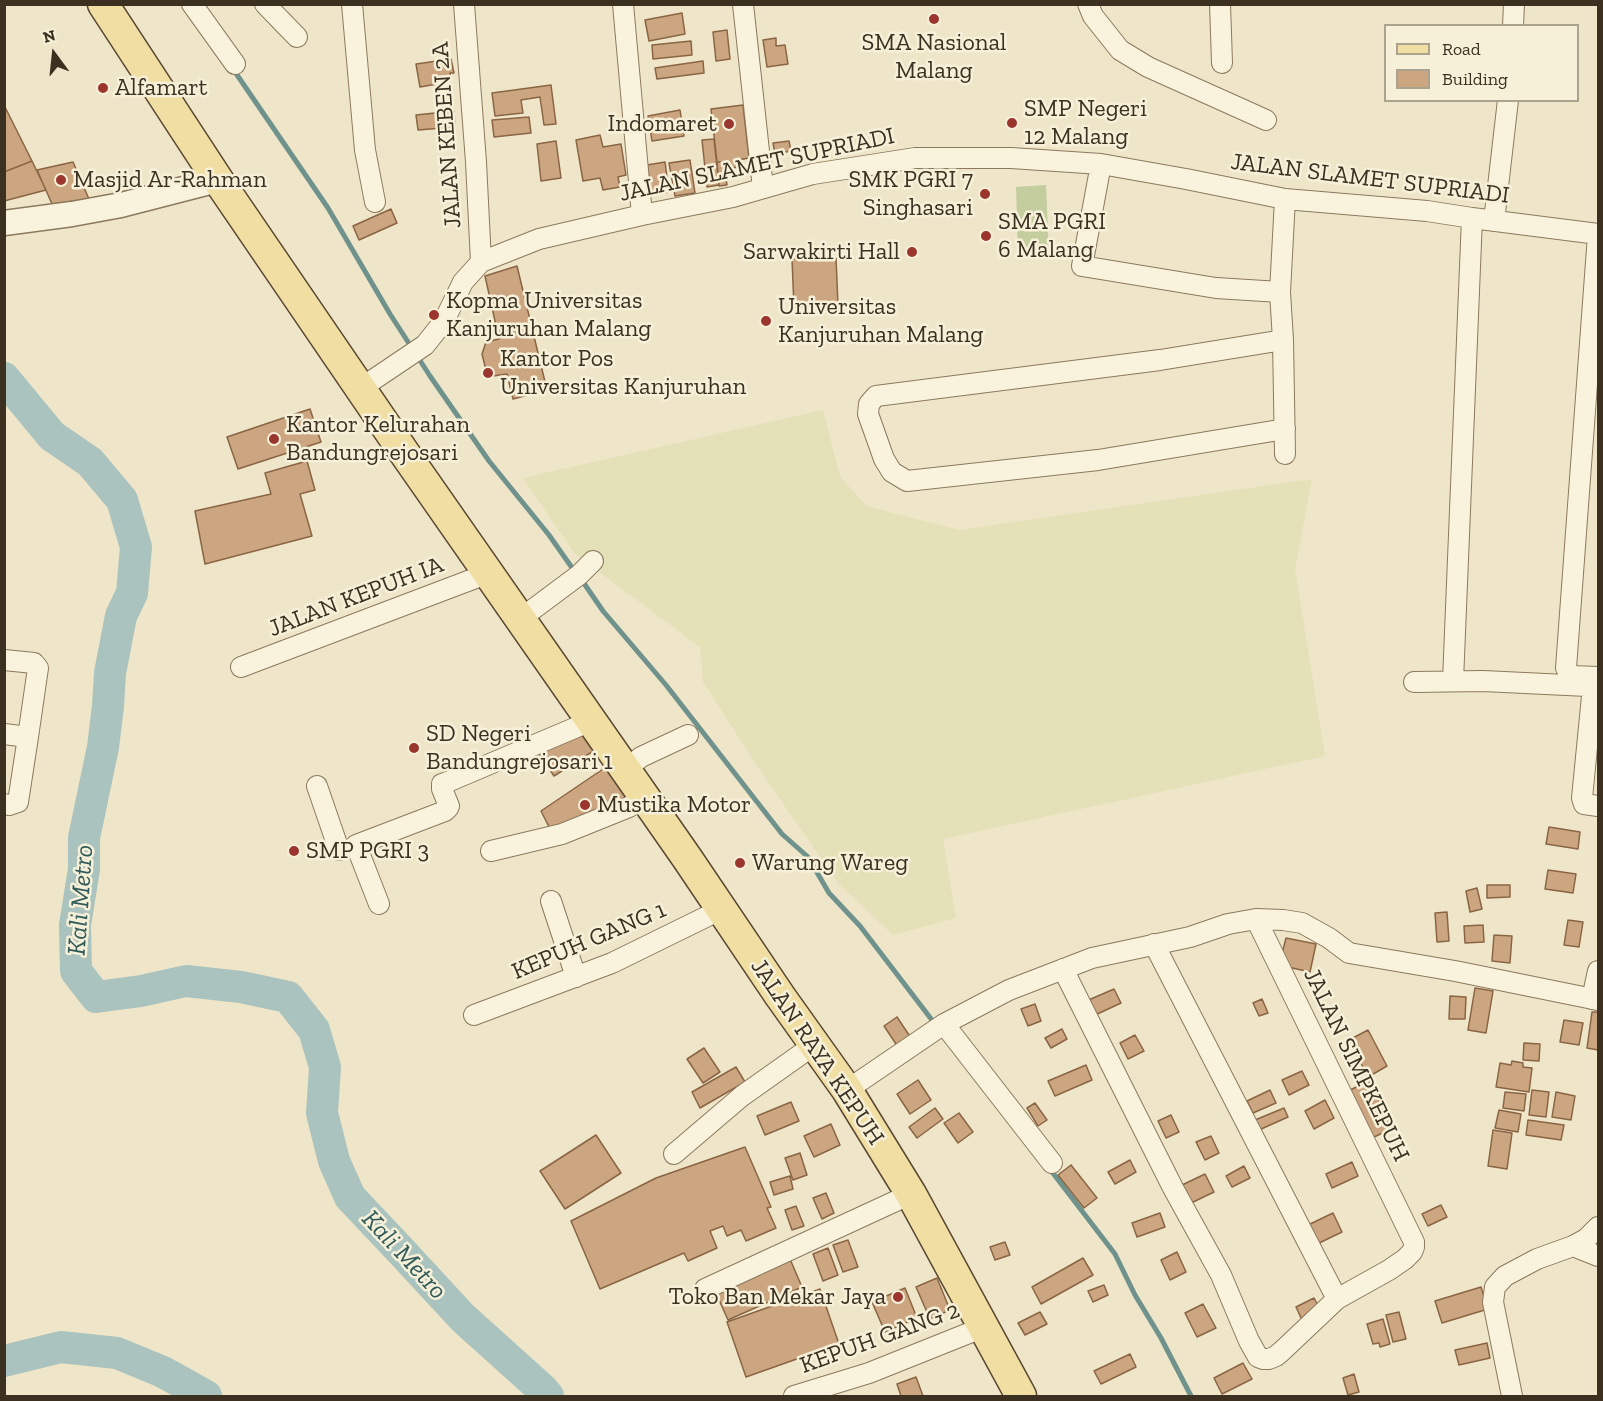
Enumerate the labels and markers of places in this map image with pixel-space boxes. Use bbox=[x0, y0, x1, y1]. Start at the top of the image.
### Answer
marker: SMA Nasional Malang bbox=[927, 12, 941, 26]
place label: SMA Nasional Malang bbox=[862, 29, 1006, 85]
place label: Alfamart bbox=[115, 74, 207, 102]
marker: Alfamart bbox=[96, 81, 110, 95]
place label: SMP Negeri 12 Malang bbox=[1024, 95, 1147, 151]
place label: Indomaret bbox=[607, 110, 717, 138]
marker: SMP Negeri 12 Malang bbox=[1005, 116, 1019, 130]
marker: Indomaret bbox=[722, 117, 736, 131]
place label: Masjid Ar-Rahman bbox=[73, 166, 267, 194]
place label: SMK PGRI 7 Singhasari bbox=[849, 166, 973, 222]
marker: Masjid Ar-Rahman bbox=[54, 173, 68, 187]
marker: SMK PGRI 7 Singhasari bbox=[978, 187, 992, 201]
place label: SMA PGRI 6 Malang bbox=[998, 208, 1106, 264]
marker: SMA PGRI 6 Malang bbox=[979, 229, 993, 243]
place label: Sarwakirti Hall bbox=[743, 238, 900, 266]
marker: Sarwakirti Hall bbox=[905, 245, 919, 259]
place label: Kopma Universitas Kanjuruhan Malang bbox=[446, 287, 651, 343]
place label: Universitas Kanjuruhan Malang bbox=[778, 293, 983, 349]
marker: Kopma Universitas Kanjuruhan Malang bbox=[427, 308, 441, 322]
marker: Universitas Kanjuruhan Malang bbox=[759, 314, 773, 328]
place label: Kantor Pos Universitas Kanjuruhan bbox=[500, 345, 746, 401]
marker: Kantor Pos Universitas Kanjuruhan bbox=[481, 366, 495, 380]
place label: Kantor Kelurahan Bandungrejosari bbox=[286, 411, 470, 467]
marker: Kantor Kelurahan Bandungrejosari bbox=[267, 432, 281, 446]
place label: SD Negeri Bandungrejosari 1 bbox=[426, 720, 613, 776]
marker: SD Negeri Bandungrejosari 1 bbox=[407, 741, 421, 755]
place label: Mustika Motor bbox=[597, 791, 751, 819]
marker: Mustika Motor bbox=[578, 798, 592, 812]
place label: SMP PGRI 3 bbox=[306, 837, 429, 865]
marker: SMP PGRI 3 bbox=[287, 844, 301, 858]
place label: Warung Wareg bbox=[752, 849, 908, 877]
marker: Warung Wareg bbox=[733, 856, 747, 870]
place label: Toko Ban Mekar Jaya bbox=[668, 1283, 886, 1311]
marker: Toko Ban Mekar Jaya bbox=[891, 1290, 905, 1304]

